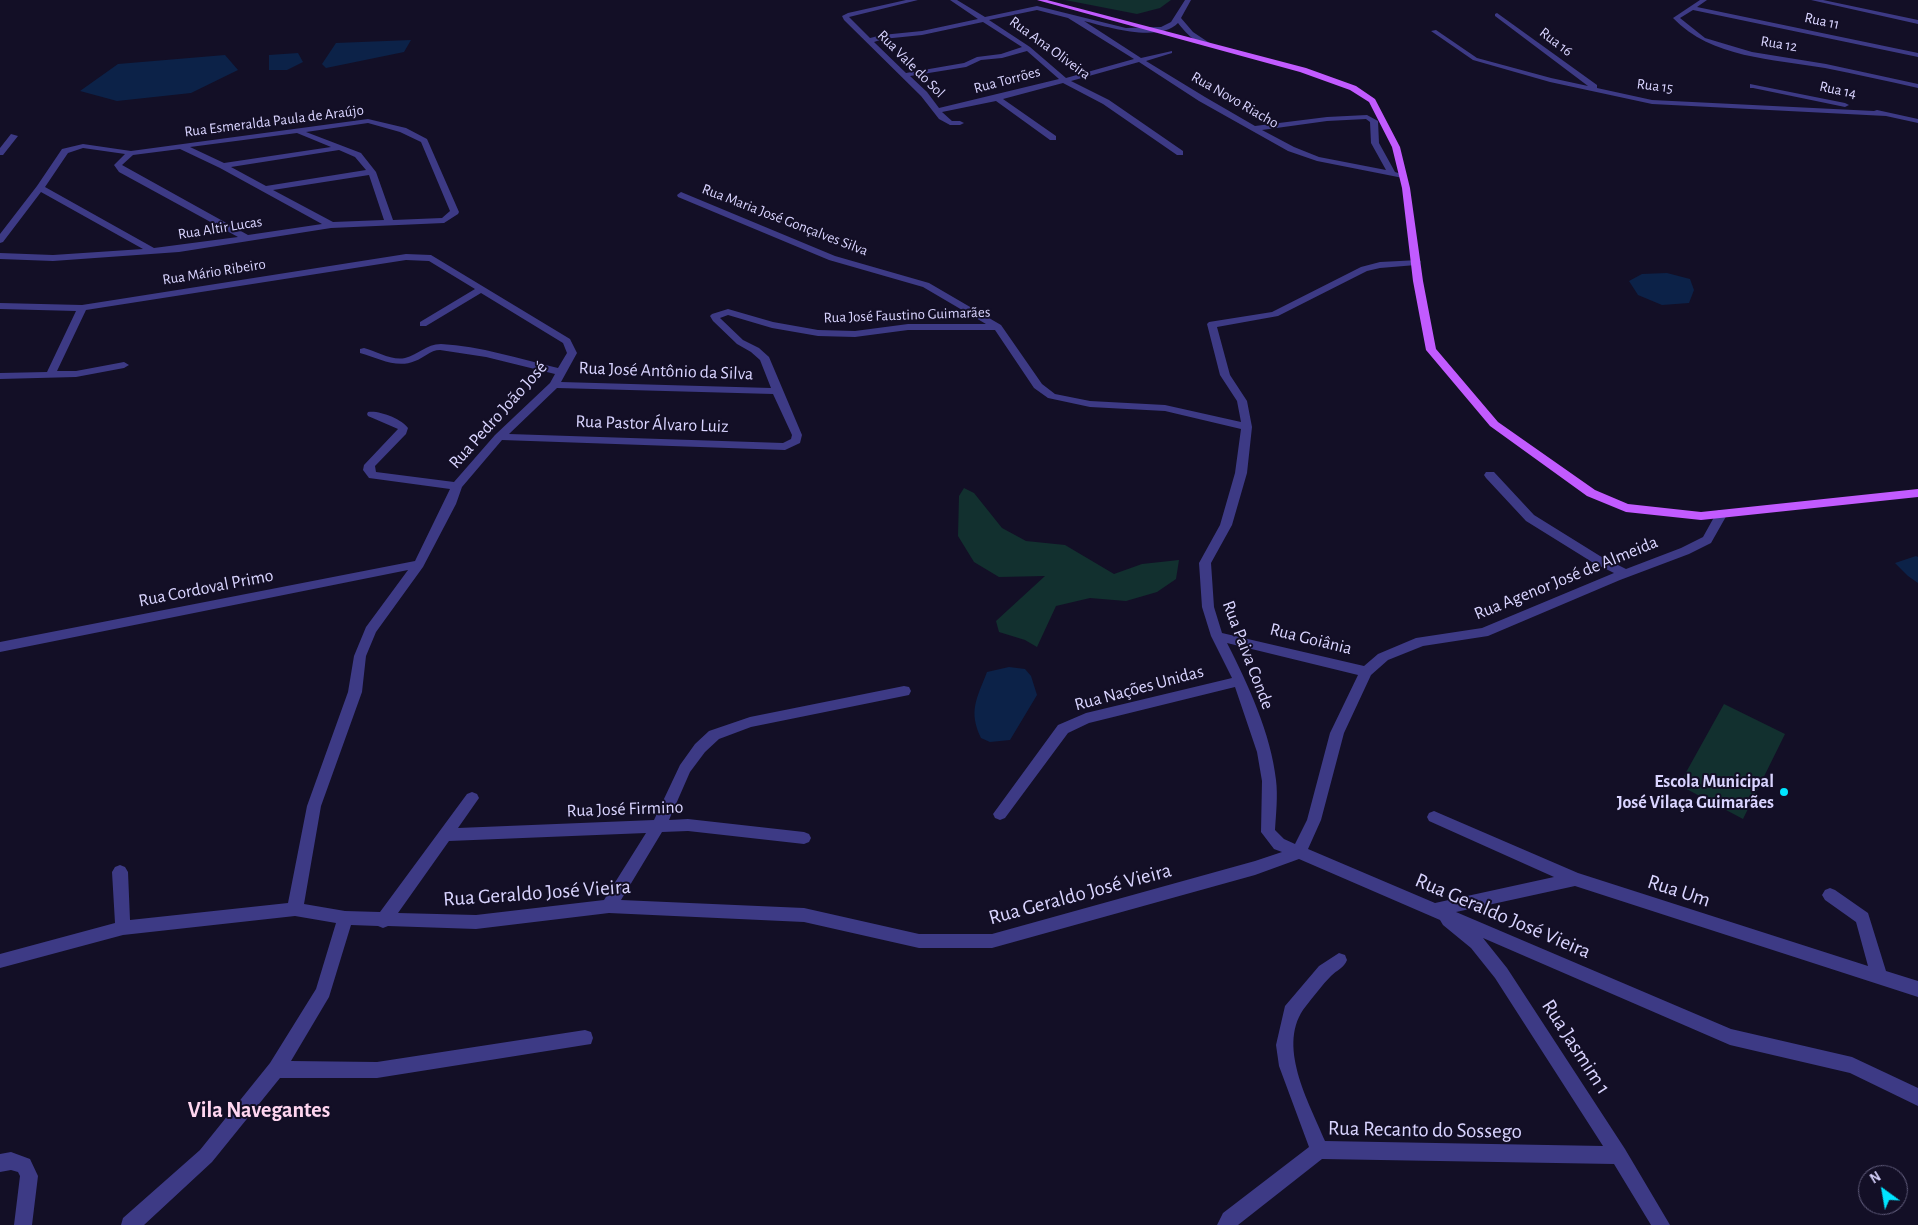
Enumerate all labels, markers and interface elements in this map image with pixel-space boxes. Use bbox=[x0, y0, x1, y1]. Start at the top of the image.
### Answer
street label: Rua 11 bbox=[1803, 9, 1841, 33]
street label: Rua Ana Oliveira bbox=[1006, 13, 1094, 83]
street label: Rua 16 bbox=[1536, 24, 1576, 60]
street label: Rua Vale do Sol bbox=[873, 26, 949, 102]
street label: Rua 12 bbox=[1759, 32, 1799, 56]
street label: Rua Torrões bbox=[972, 62, 1042, 98]
street label: Rua Novo Riacho bbox=[1188, 68, 1282, 132]
street label: Rua 15 bbox=[1636, 75, 1674, 97]
street label: Rua 14 bbox=[1818, 77, 1858, 103]
street label: Rua Esmeralda Paula de Araújo bbox=[183, 101, 365, 141]
street label: Rua Maria José Gonçalves Silva bbox=[699, 180, 871, 260]
street label: Rua Altir Lucas bbox=[177, 212, 263, 244]
street label: Rua Mário Ribeiro bbox=[161, 255, 267, 289]
street label: Rua José Faustino Guimarães bbox=[823, 303, 991, 327]
street label: Rua Pedro João José bbox=[444, 357, 552, 473]
street label: Rua José Antônio da Silva bbox=[578, 357, 754, 385]
street label: Rua Pastor Álvaro Luiz bbox=[575, 411, 729, 437]
street label: Rua Agenor José de Almeida bbox=[1471, 531, 1661, 625]
street label: Rua Cordoval Primo bbox=[137, 564, 275, 612]
street label: Rua Paiva Conde bbox=[1217, 598, 1279, 712]
street label: Rua Goiânia bbox=[1268, 618, 1354, 660]
street label: Rua Nações Unidas bbox=[1072, 660, 1206, 716]
place label: Escola Municipal José Vilaça Guimarães bbox=[1617, 771, 1774, 814]
marker: Escola Municipal José Vilaça Guimarães bbox=[1778, 786, 1790, 798]
street label: Rua José Firmino bbox=[566, 796, 684, 822]
street label: Rua Geraldo José Vieira bbox=[986, 857, 1174, 931]
street label: Rua Geraldo José Vieira bbox=[1411, 868, 1595, 964]
street label: Rua Um bbox=[1644, 869, 1714, 913]
street label: Rua Geraldo José Vieira bbox=[442, 874, 632, 912]
street label: Rua Jasmim 1 bbox=[1536, 995, 1616, 1099]
district label: Vila Navegantes bbox=[188, 1097, 330, 1123]
street label: Rua Recanto do Sossego bbox=[1328, 1116, 1522, 1144]
north arrow bbox=[1858, 1165, 1908, 1215]
text: N bbox=[1868, 1170, 1883, 1187]

